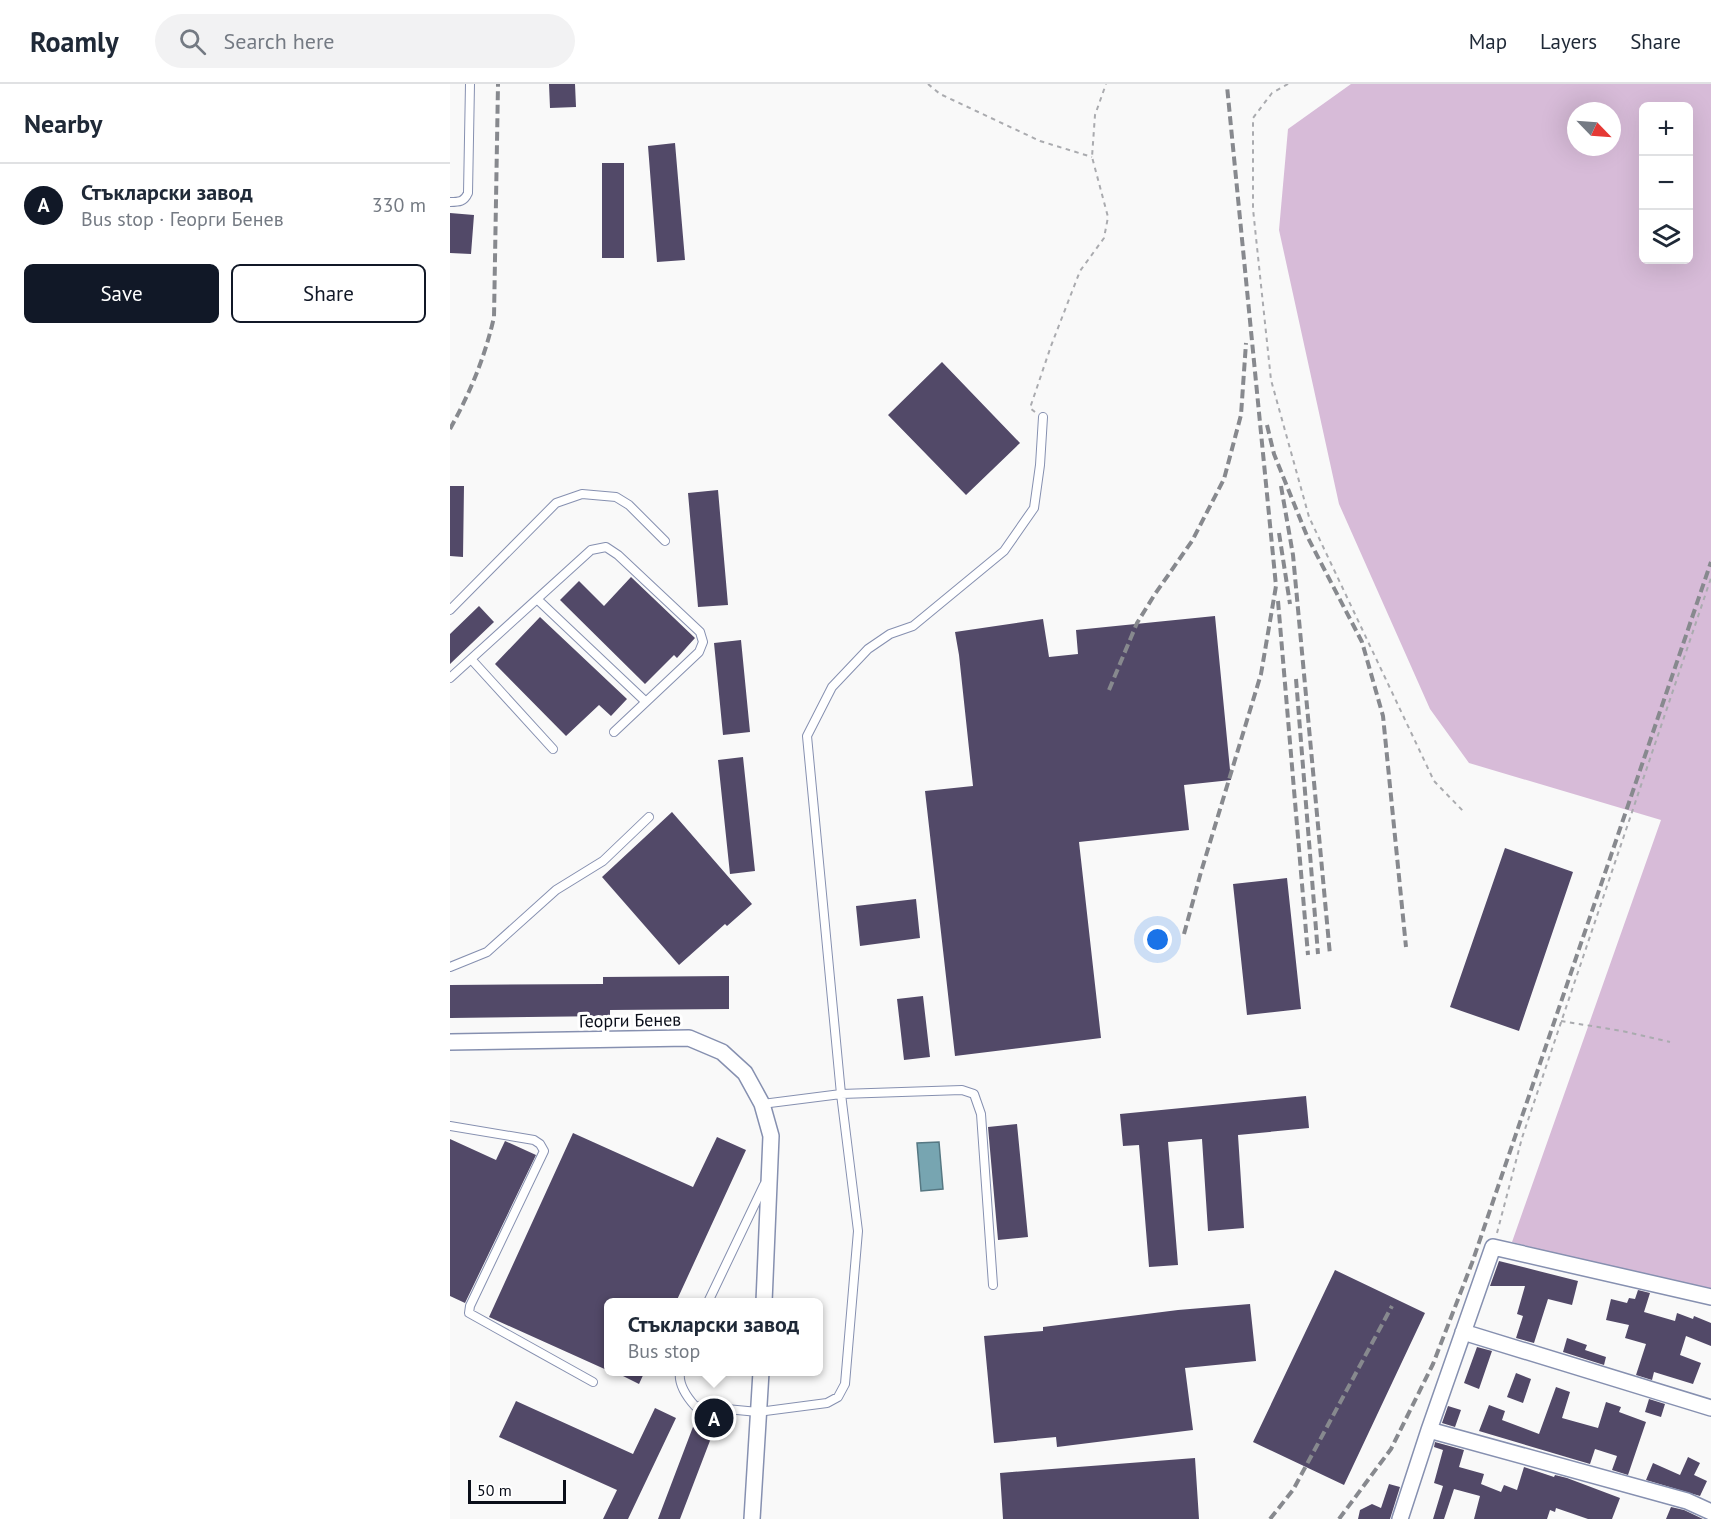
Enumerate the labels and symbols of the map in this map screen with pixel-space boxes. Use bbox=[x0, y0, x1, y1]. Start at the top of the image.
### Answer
north arrow bbox=[1567, 102, 1621, 156]
your location bbox=[1143, 925, 1172, 954]
street label: Георги Бенев bbox=[579, 1008, 681, 1032]
pin: A bbox=[694, 1396, 734, 1440]
scale bar bbox=[468, 1477, 566, 1504]

